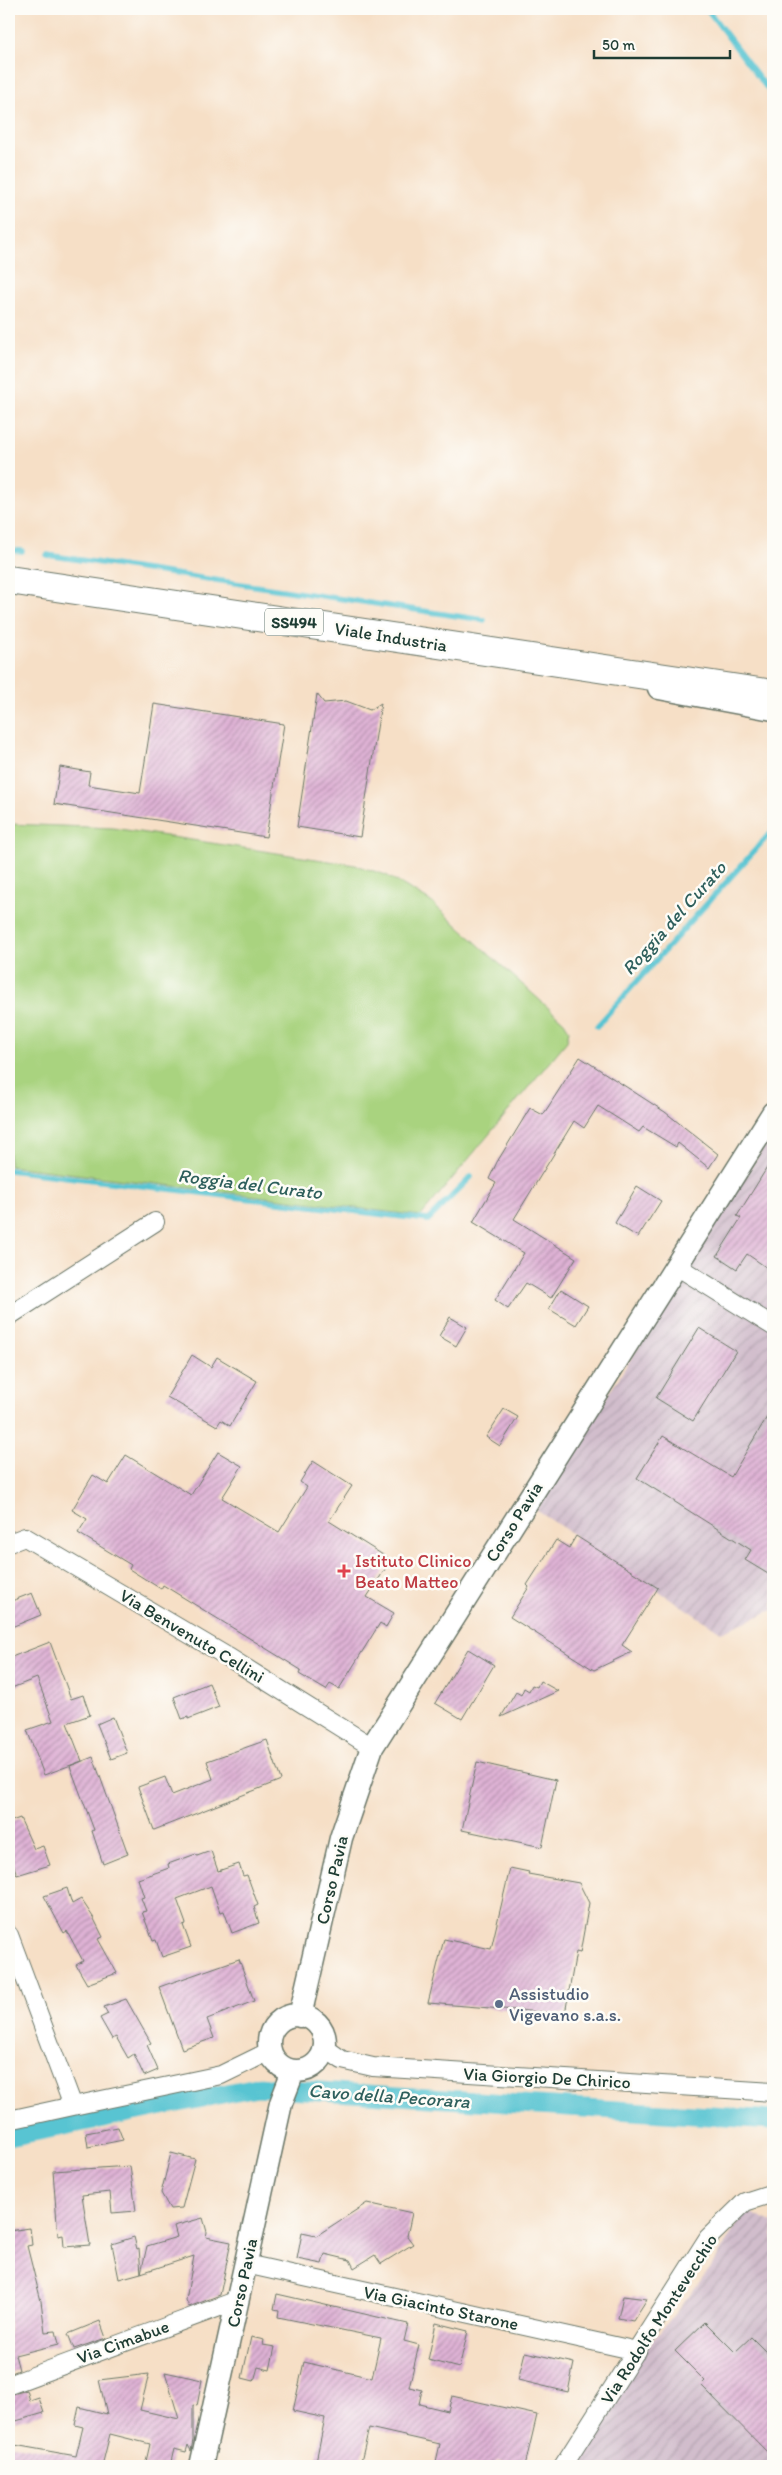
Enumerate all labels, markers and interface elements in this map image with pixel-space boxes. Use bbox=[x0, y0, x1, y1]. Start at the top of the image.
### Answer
scale bar bbox=[594, 28, 731, 60]
text: 50 m bbox=[602, 36, 635, 54]
road number: SS494 bbox=[265, 608, 323, 636]
street label: Viale Industria bbox=[333, 617, 450, 657]
water label: Roggia del Curato bbox=[617, 855, 732, 980]
water label: Roggia del Curato bbox=[177, 1164, 325, 1204]
street label: Corso Pavia bbox=[481, 1478, 547, 1566]
place label: Istituto Clinico Beato Matteo bbox=[355, 1550, 471, 1593]
marker: Istituto Clinico Beato Matteo bbox=[337, 1564, 351, 1578]
street label: Via Benvenuto Cellini bbox=[116, 1584, 268, 1688]
street label: Corso Pavia bbox=[311, 1833, 353, 1927]
place label: Assistudio Vigevano s.a.s. bbox=[509, 1983, 621, 2026]
marker: Assistudio Vigevano s.a.s. bbox=[493, 1998, 505, 2010]
street label: Via Giorgio De Chirico bbox=[463, 2063, 631, 2093]
water label: Cavo della Pecorara bbox=[308, 2079, 471, 2113]
street label: Via Rodolfo Montevecchio bbox=[596, 2230, 722, 2408]
street label: Corso Pavia bbox=[222, 2236, 262, 2330]
street label: Via Giacinto Starone bbox=[361, 2281, 521, 2335]
street label: Via Cimabue bbox=[74, 2315, 172, 2369]

